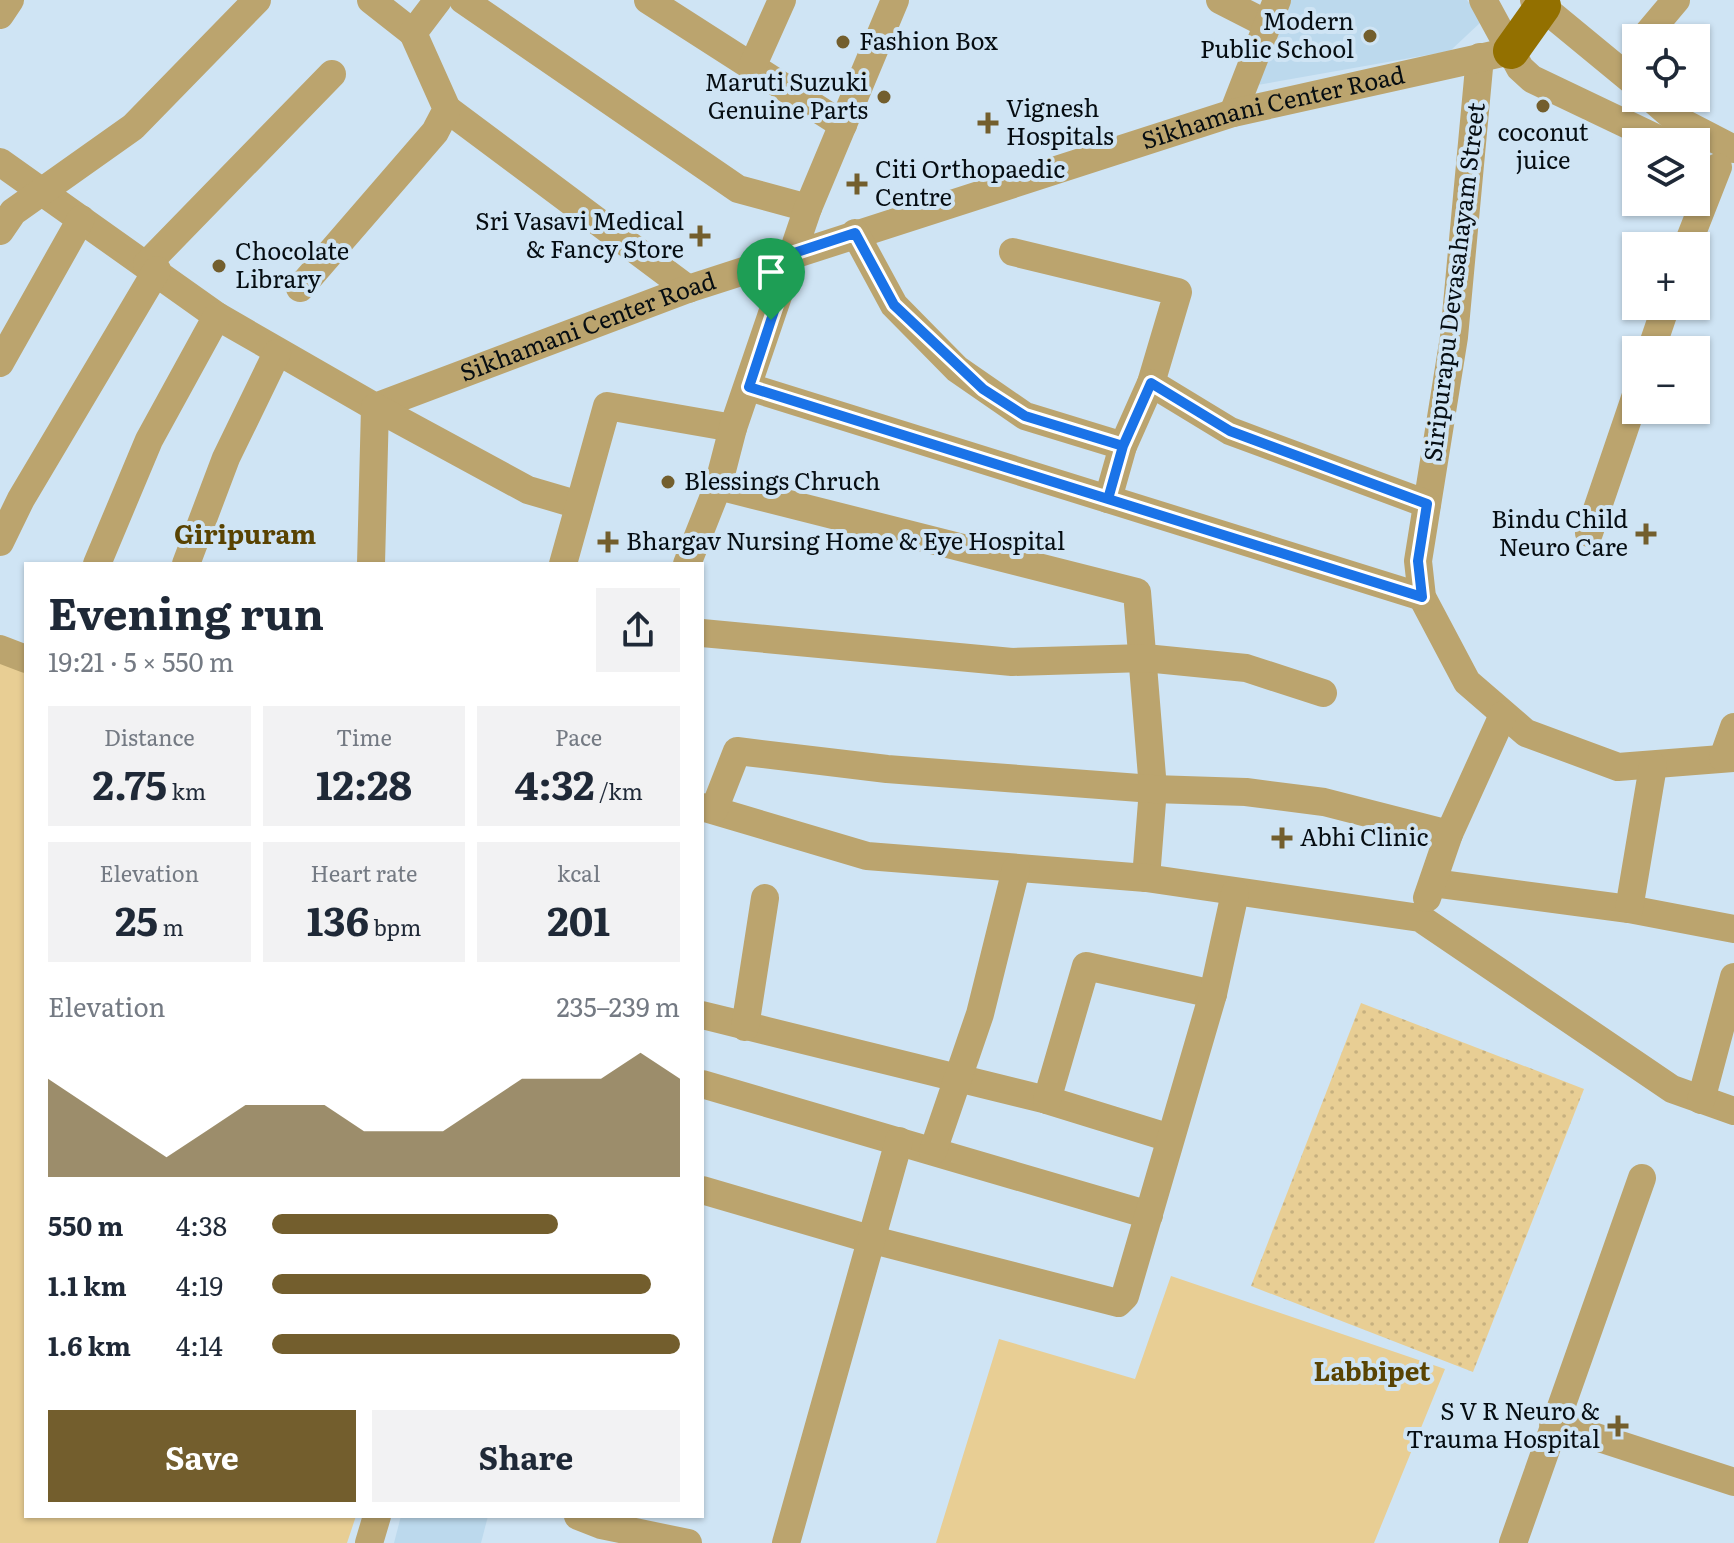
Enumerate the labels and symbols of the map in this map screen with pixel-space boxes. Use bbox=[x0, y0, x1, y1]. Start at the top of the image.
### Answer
place label: Modern Public School bbox=[1200, 2, 1354, 65]
place label: Fashion Box bbox=[859, 22, 998, 57]
marker: Modern Public School bbox=[1361, 27, 1379, 45]
marker: Fashion Box bbox=[834, 33, 852, 51]
street label: Sikhamani Center Road bbox=[1136, 55, 1408, 156]
place label: Maruti Suzuki Genuine Parts bbox=[705, 63, 868, 126]
marker: Maruti Suzuki Genuine Parts bbox=[875, 88, 893, 106]
place label: Vignesh Hospitals bbox=[1006, 89, 1114, 152]
marker: coconut juice bbox=[1534, 97, 1552, 115]
street label: Siripurapu Devasahayam Street bbox=[1413, 100, 1492, 463]
marker: Vignesh Hospitals bbox=[977, 112, 999, 134]
place label: coconut juice bbox=[1497, 113, 1589, 176]
place label: Citi Orthopaedic Centre bbox=[875, 150, 1065, 213]
marker: Citi Orthopaedic Centre bbox=[846, 173, 868, 195]
place label: Sri Vasavi Medical & Fancy Store bbox=[475, 202, 684, 265]
marker: Sri Vasavi Medical & Fancy Store bbox=[691, 227, 709, 245]
place label: Chocolate Library bbox=[235, 232, 349, 295]
pin bbox=[737, 238, 805, 320]
marker: Chocolate Library bbox=[210, 257, 228, 275]
street label: Sikhamani Center Road bbox=[454, 261, 720, 388]
place label: Blessings Chruch bbox=[684, 462, 880, 497]
marker: Blessings Chruch bbox=[659, 473, 677, 491]
place label: Bindu Child Neuro Care bbox=[1491, 500, 1628, 563]
district label: Giripuram bbox=[174, 513, 316, 552]
place label: Bhargav Nursing Home & Eye Hospital bbox=[626, 522, 1065, 557]
marker: Bindu Child Neuro Care bbox=[1635, 523, 1657, 545]
marker: Bhargav Nursing Home & Eye Hospital bbox=[597, 531, 619, 553]
place label: Abhi Clinic bbox=[1300, 818, 1428, 853]
marker: Abhi Clinic bbox=[1271, 827, 1293, 849]
district label: Labbipet bbox=[1314, 1350, 1431, 1389]
place label: S V R Neuro & Trauma Hospital bbox=[1406, 1392, 1600, 1455]
marker: S V R Neuro & Trauma Hospital bbox=[1607, 1415, 1629, 1437]

